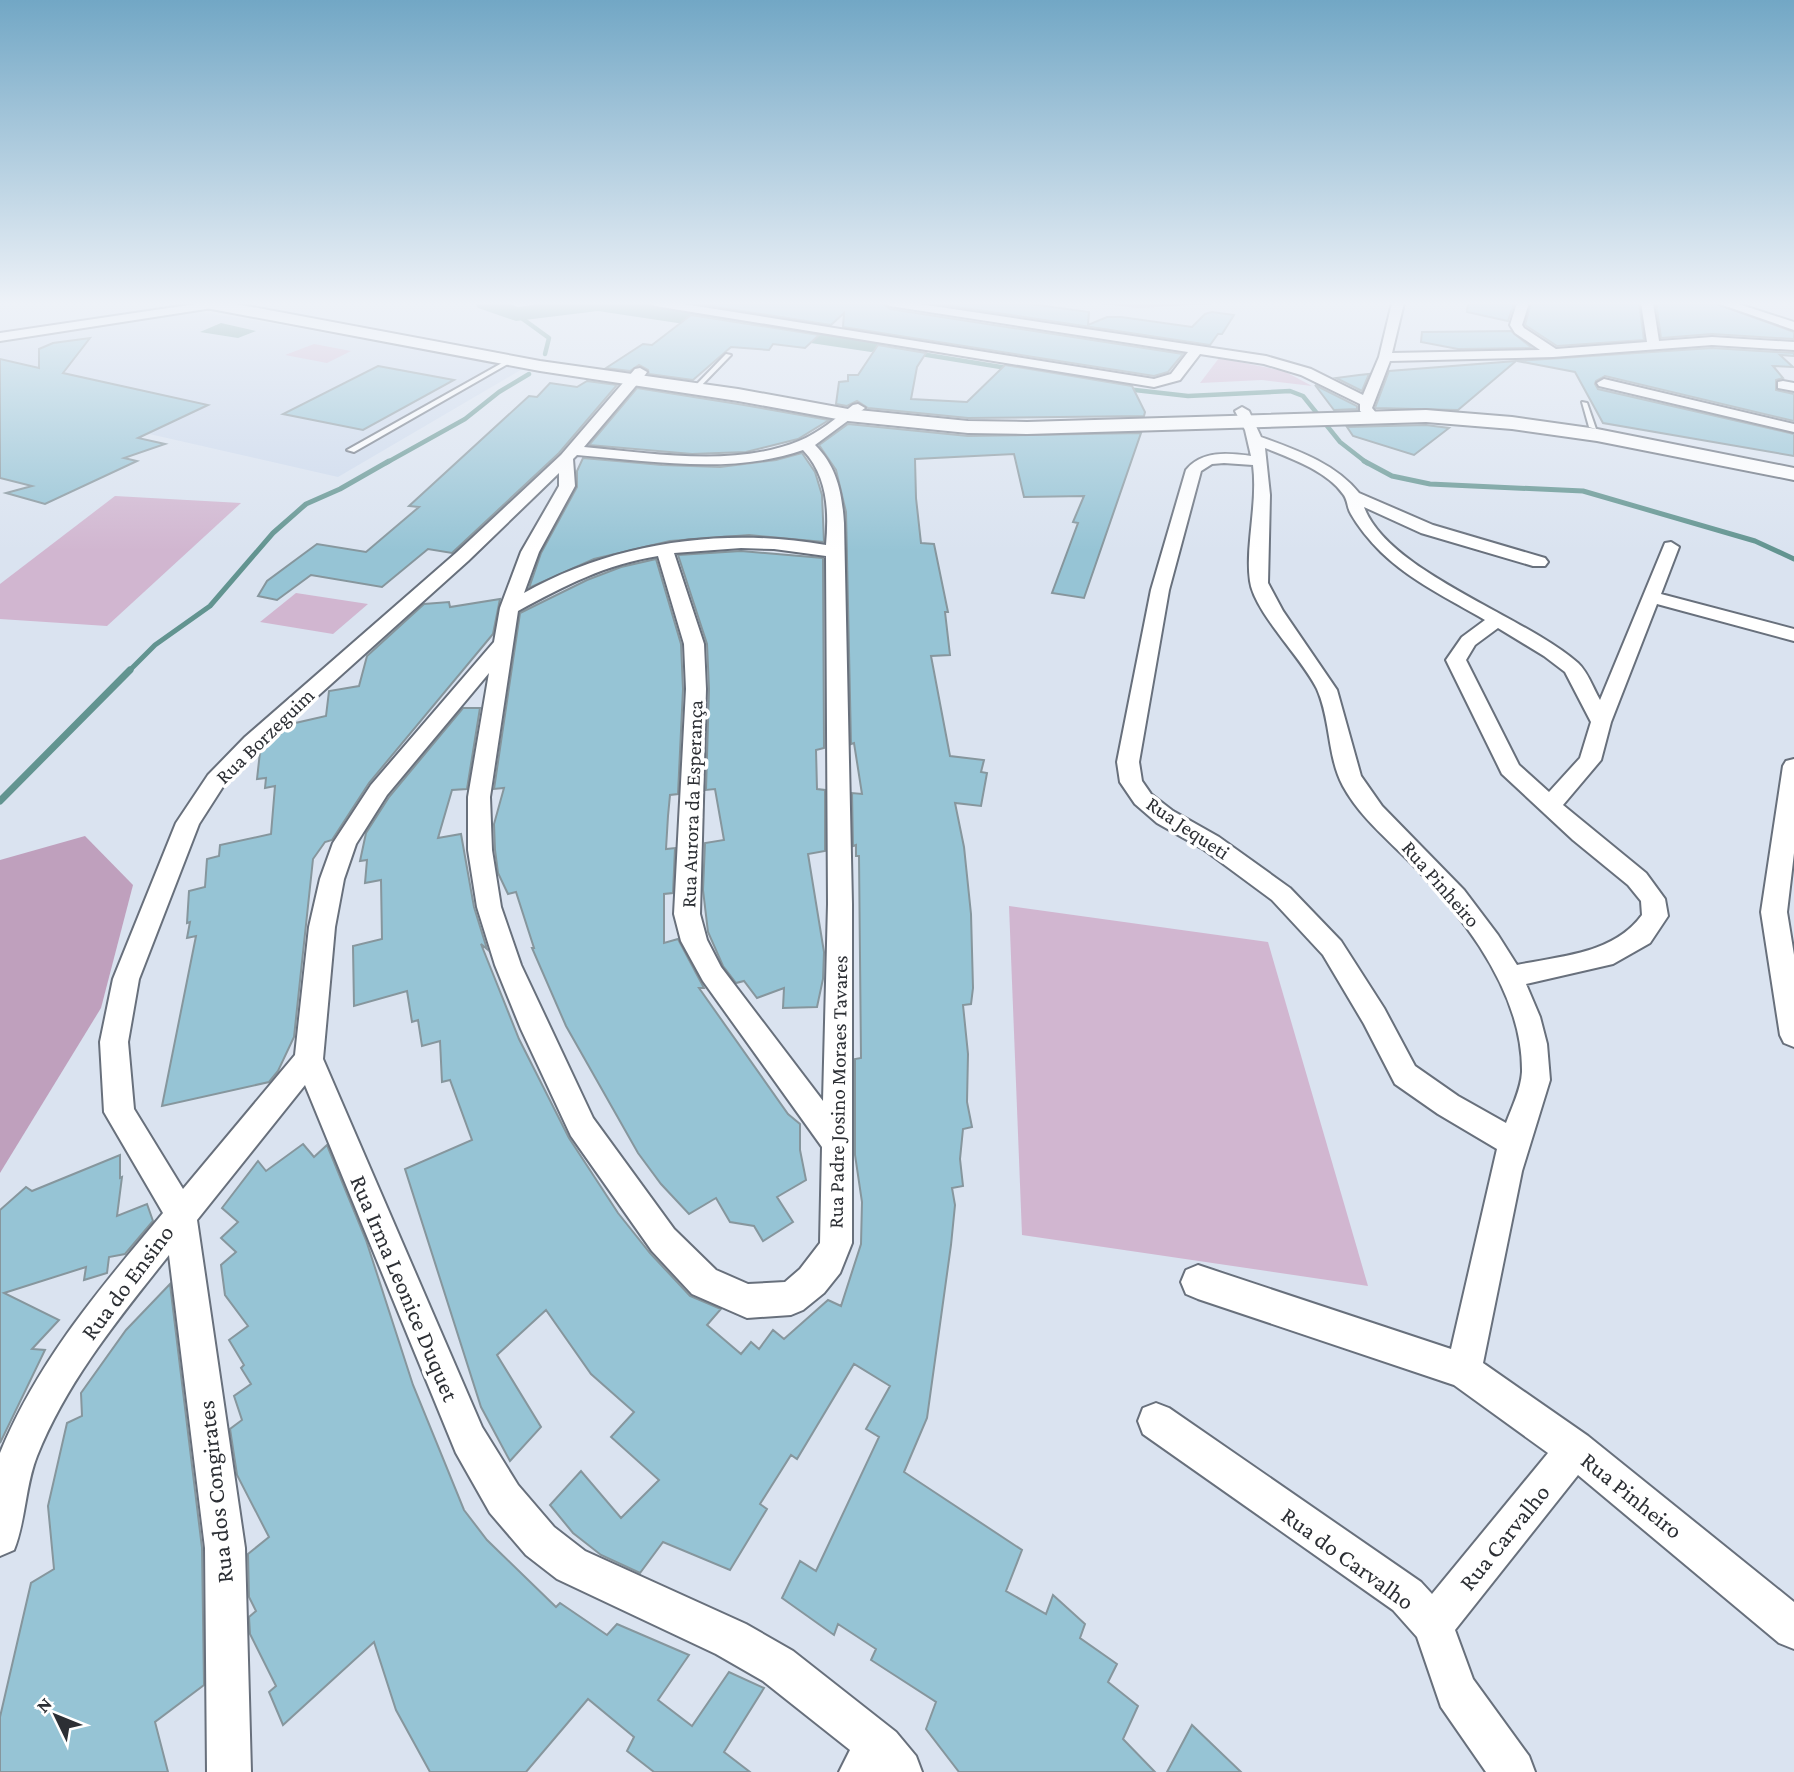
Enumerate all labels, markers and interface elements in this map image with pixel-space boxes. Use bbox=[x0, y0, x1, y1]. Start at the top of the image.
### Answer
street label: Rua Borzeguim bbox=[211, 683, 319, 789]
street label: Rua Aurora da Esperança bbox=[676, 699, 708, 908]
street label: Rua Jequeti bbox=[1142, 791, 1235, 865]
street label: Rua Pinheiro bbox=[1397, 836, 1485, 932]
street label: Rua Padre Josino Moraes Tavares bbox=[824, 955, 852, 1229]
street label: Rua Irma Leonice Duquet bbox=[345, 1171, 465, 1406]
street label: Rua do Ensino bbox=[75, 1219, 179, 1345]
street label: Rua dos Congirates bbox=[192, 1399, 238, 1585]
street label: Rua Pinheiro bbox=[1576, 1446, 1688, 1544]
street label: Rua Carvalho bbox=[1453, 1479, 1555, 1595]
street label: Rua do Carvalho bbox=[1276, 1501, 1420, 1615]
north arrow bbox=[21, 1681, 91, 1751]
text: N bbox=[32, 1693, 56, 1717]

